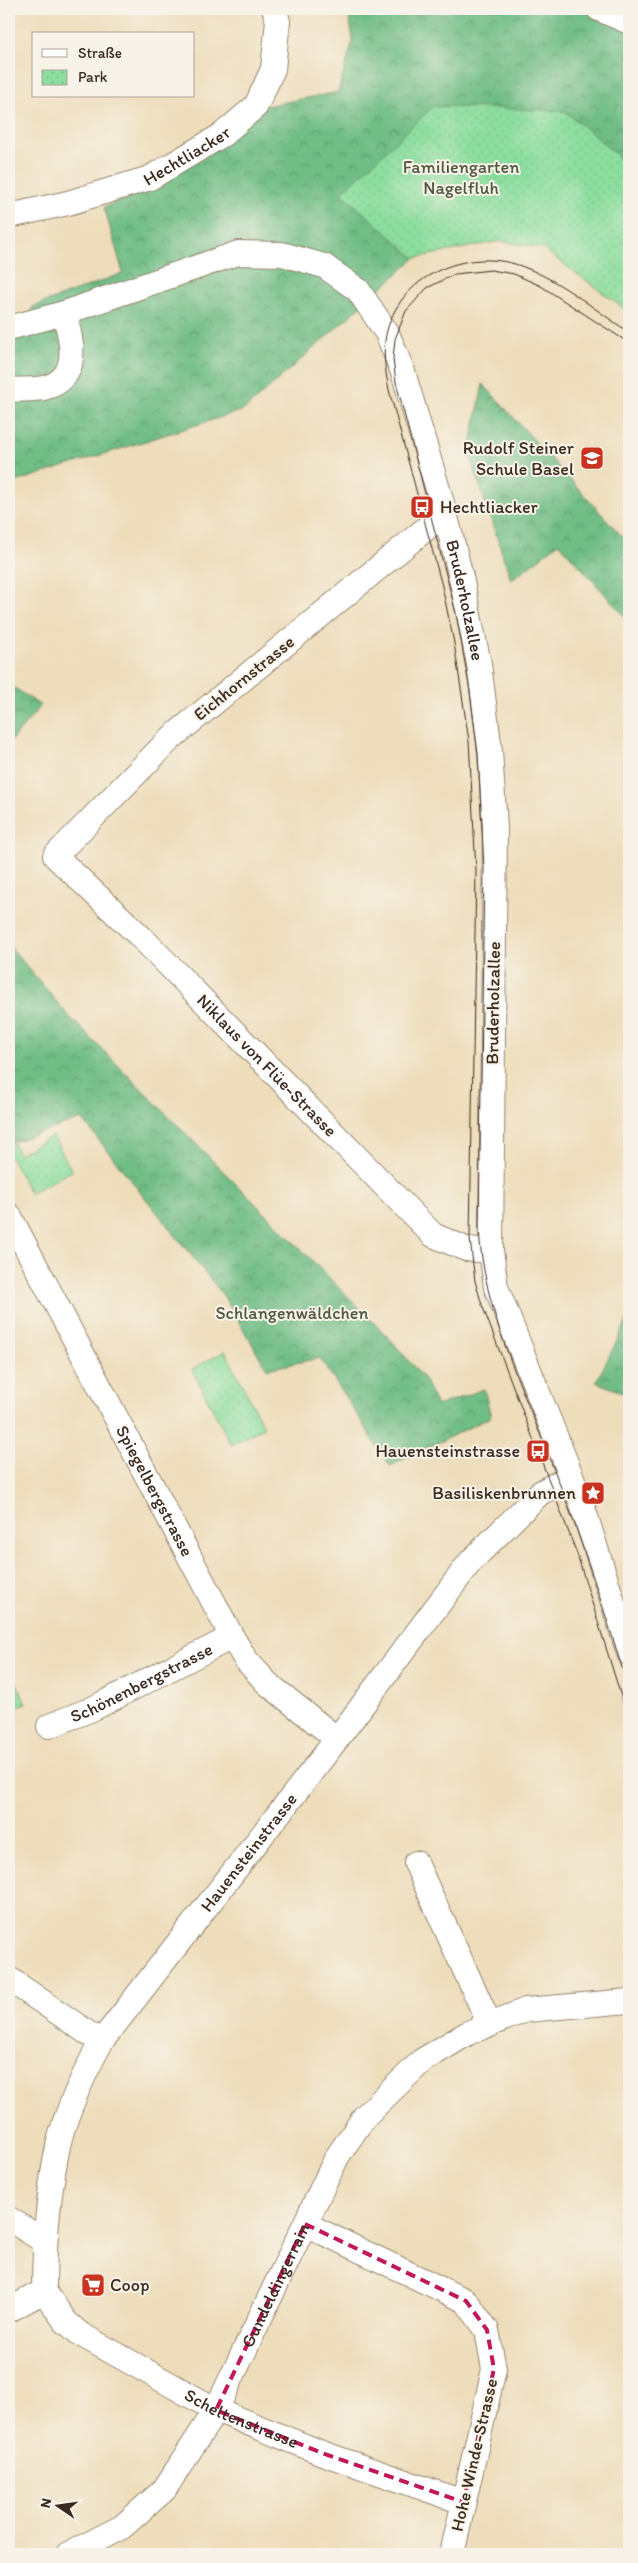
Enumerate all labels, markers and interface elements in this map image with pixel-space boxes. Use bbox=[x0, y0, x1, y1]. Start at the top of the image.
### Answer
legend bbox=[32, 32, 195, 98]
text: Straße bbox=[78, 44, 122, 62]
text: Park bbox=[78, 68, 108, 86]
street label: Hechtliacker bbox=[139, 121, 236, 191]
park label: Familiengarten Nagelfluh bbox=[403, 156, 519, 199]
place label: Rudolf Steiner Schule Basel bbox=[463, 437, 575, 480]
school or university icon: Rudolf Steiner Schule Basel bbox=[579, 445, 605, 471]
bus stop icon: Hechtliacker bbox=[409, 494, 435, 520]
place label: Hechtliacker bbox=[440, 496, 539, 518]
street label: Bruderholzallee bbox=[441, 537, 489, 663]
street label: Eichhornstrasse bbox=[189, 631, 299, 725]
street label: Bruderholzallee bbox=[481, 941, 505, 1065]
street label: Niklaus von Flüe-Strasse bbox=[192, 989, 342, 1141]
park label: Schlangenwäldchen bbox=[215, 1302, 369, 1324]
street label: Spiegelbergstrasse bbox=[111, 1421, 198, 1560]
bus stop icon: Hauensteinstrasse bbox=[525, 1438, 551, 1464]
place label: Hauensteinstrasse bbox=[375, 1440, 520, 1462]
place icon: Basiliskenbrunnen bbox=[580, 1480, 606, 1506]
place label: Basiliskenbrunnen bbox=[432, 1482, 576, 1504]
street label: Schönenbergstrasse bbox=[67, 1638, 216, 1727]
street label: Hauensteinstrasse bbox=[195, 1789, 302, 1916]
street label: Gundeldingerrain bbox=[236, 2220, 315, 2351]
supermarket icon: Coop bbox=[80, 2272, 106, 2298]
place label: Coop bbox=[110, 2274, 149, 2296]
street label: Hohe Winde-Strasse bbox=[446, 2376, 502, 2534]
street label: Scheltenstrasse bbox=[181, 2384, 302, 2453]
north arrow bbox=[32, 2480, 82, 2530]
text: N bbox=[36, 2497, 55, 2510]

